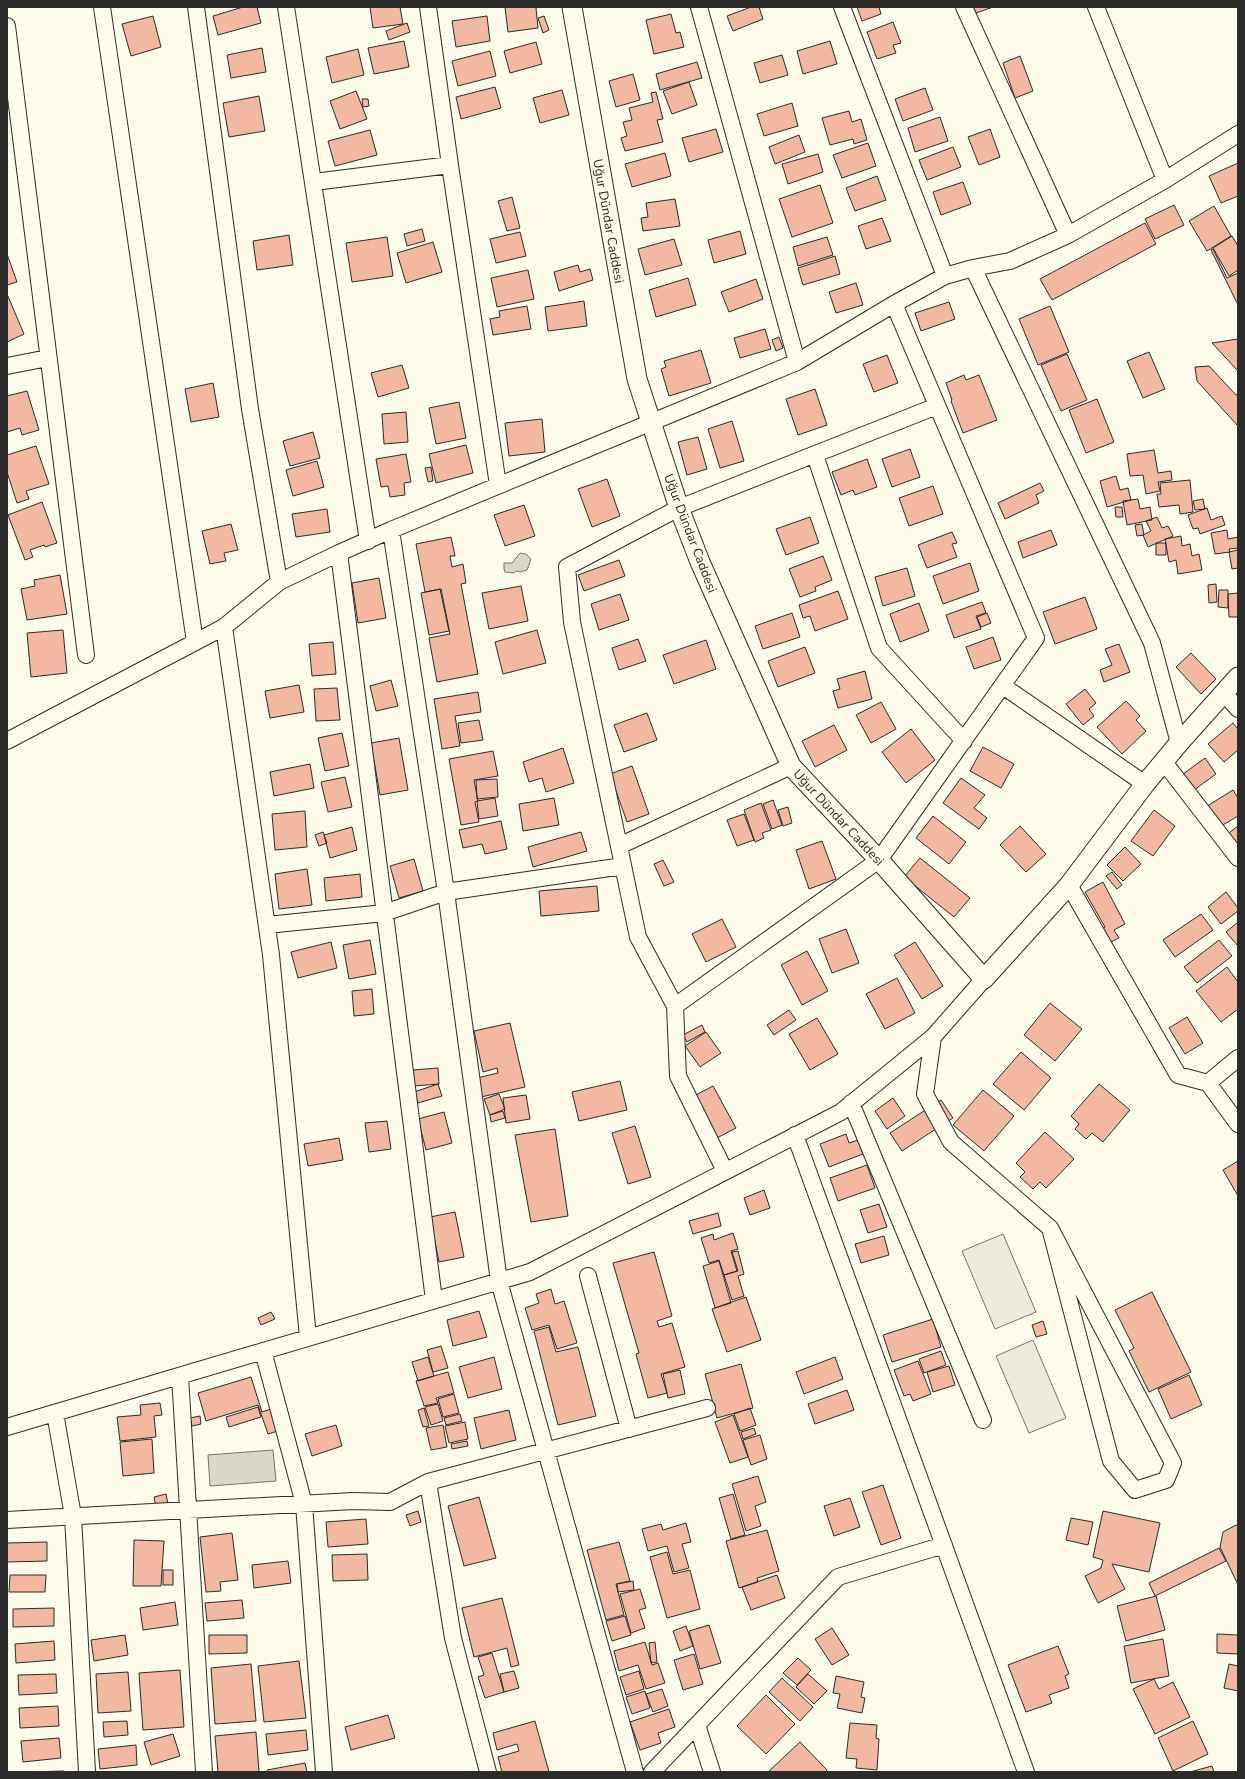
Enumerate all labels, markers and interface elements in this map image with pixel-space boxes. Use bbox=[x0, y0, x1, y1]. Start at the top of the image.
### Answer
street label: Uğur Dündar Caddesi bbox=[588, 158, 628, 285]
street label: Uğur Dündar Caddesi bbox=[659, 471, 721, 595]
street label: Uğur Dündar Caddesi bbox=[789, 765, 888, 870]

